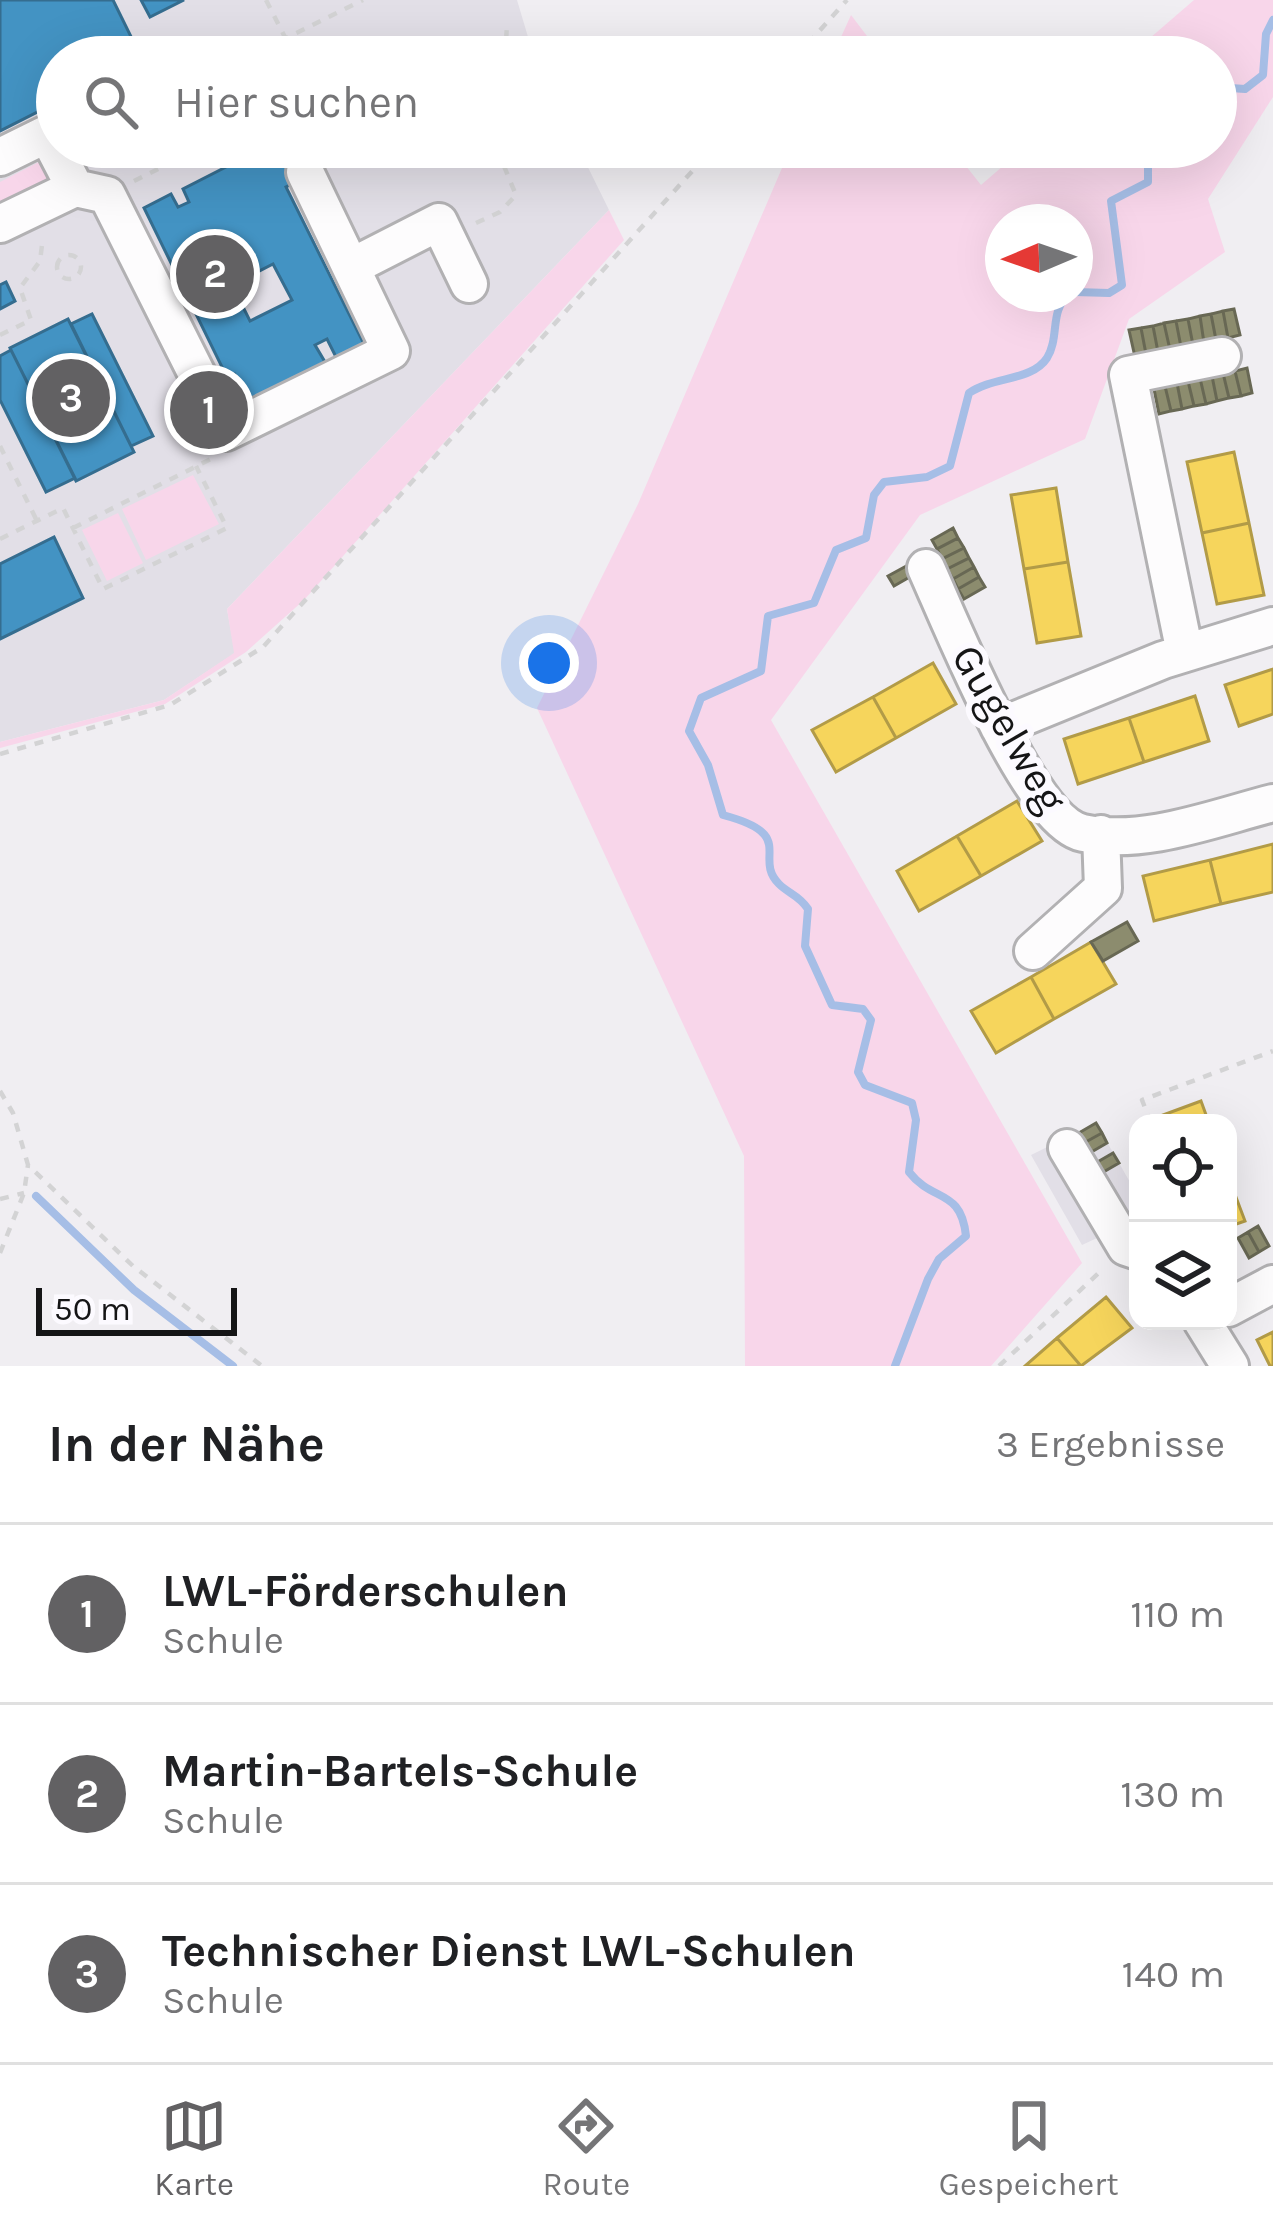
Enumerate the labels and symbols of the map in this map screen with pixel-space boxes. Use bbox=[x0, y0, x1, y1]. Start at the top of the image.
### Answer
north arrow bbox=[985, 204, 1093, 312]
pin: 2 bbox=[176, 229, 254, 319]
pin: 3 bbox=[32, 353, 110, 443]
pin: 1 bbox=[170, 365, 248, 455]
your location bbox=[519, 633, 579, 693]
street label: Gugelweg bbox=[941, 636, 1077, 821]
scale bar bbox=[36, 1282, 237, 1335]

